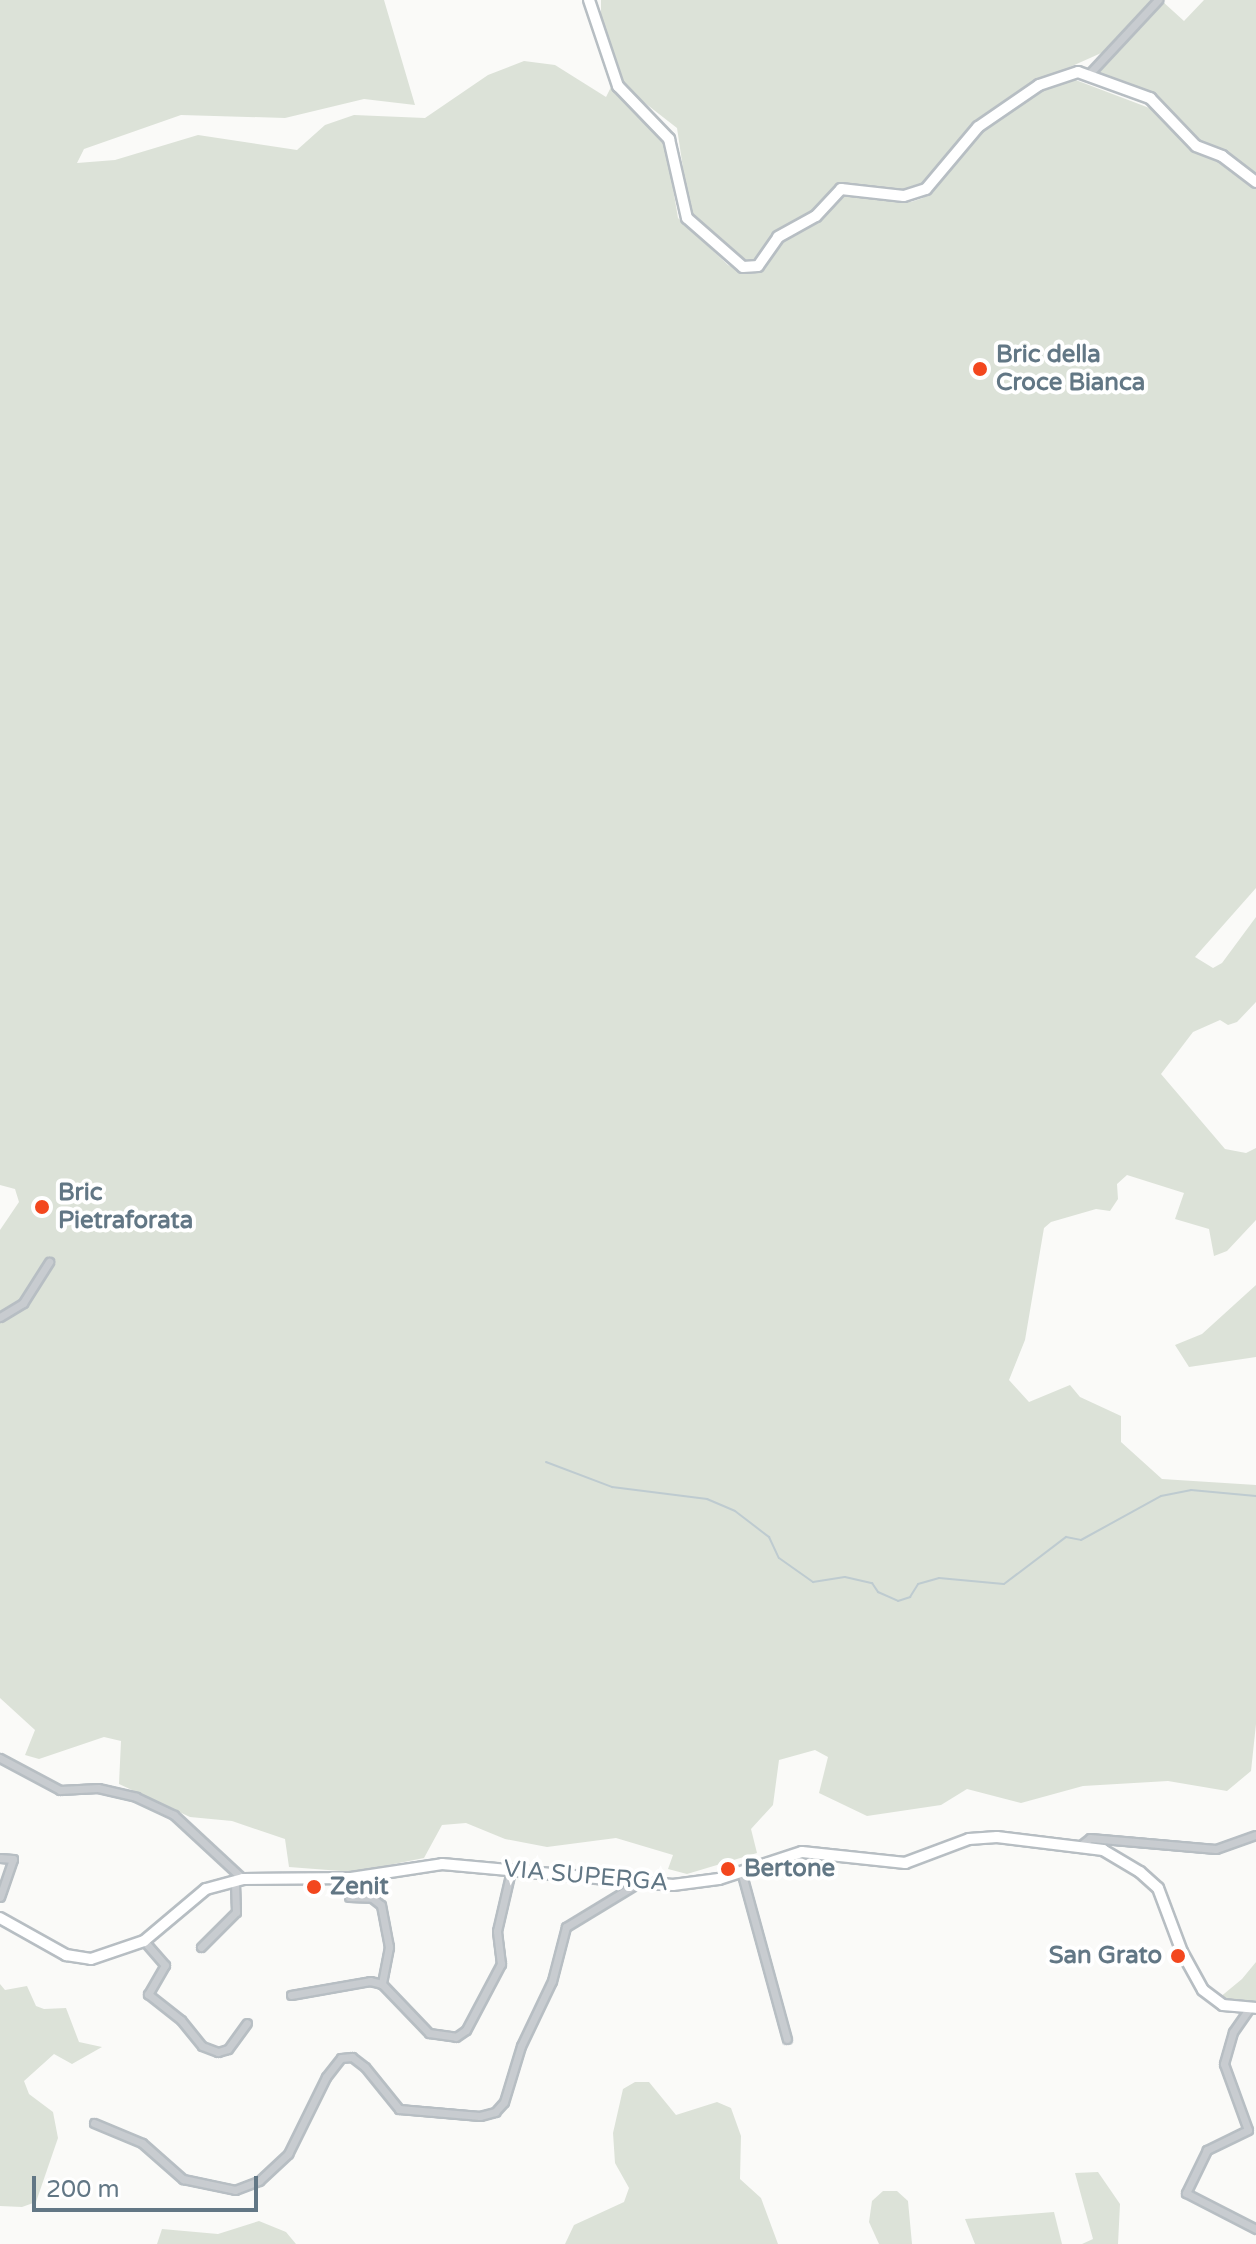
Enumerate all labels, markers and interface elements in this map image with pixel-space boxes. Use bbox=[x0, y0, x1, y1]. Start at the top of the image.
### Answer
place label: Bric della Croce Bianca bbox=[996, 341, 1145, 397]
marker: Bric della Croce Bianca bbox=[971, 360, 989, 378]
place label: Bric Pietraforata bbox=[58, 1179, 193, 1235]
marker: Bric Pietraforata bbox=[33, 1198, 51, 1216]
street label: VIA SUPERGA bbox=[502, 1854, 670, 1898]
place label: Bertone bbox=[744, 1855, 835, 1883]
marker: Bertone bbox=[719, 1860, 737, 1878]
place label: Zenit bbox=[330, 1873, 389, 1901]
marker: Zenit bbox=[305, 1878, 323, 1896]
place label: San Grato bbox=[1049, 1942, 1162, 1970]
marker: San Grato bbox=[1169, 1947, 1187, 1965]
scale bar bbox=[36, 2160, 262, 2210]
text: 200 m bbox=[46, 2175, 120, 2204]

